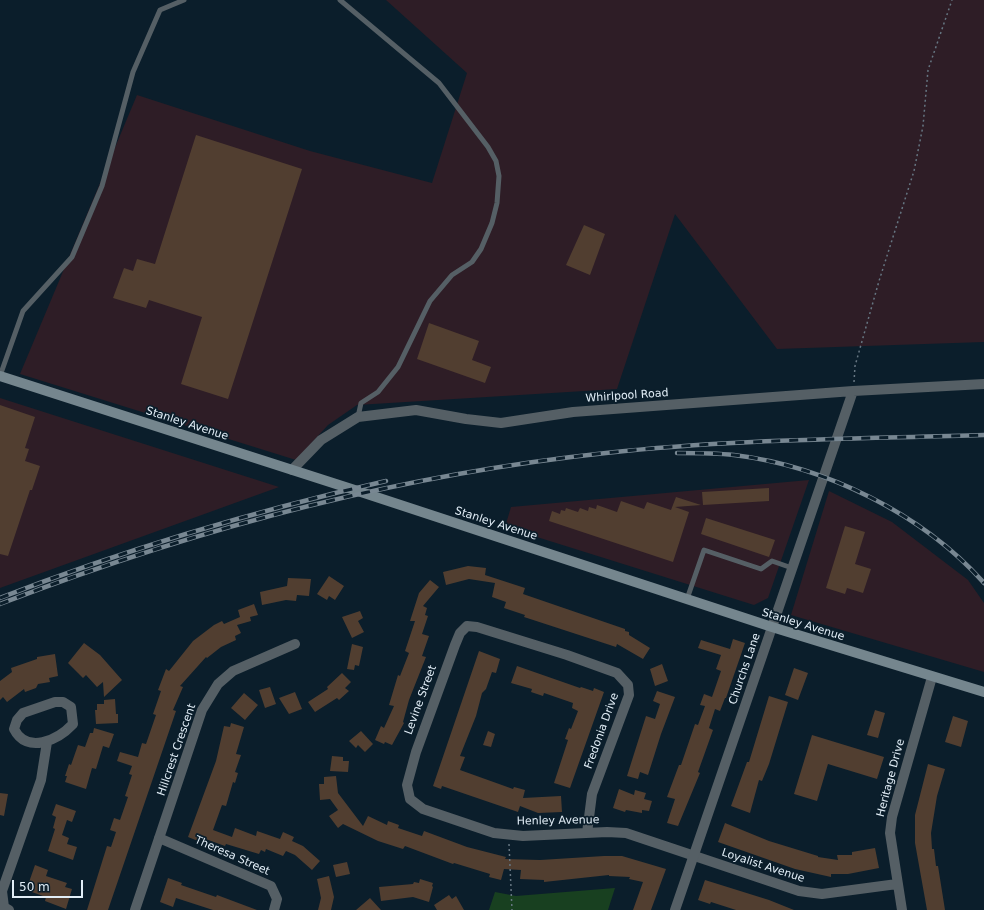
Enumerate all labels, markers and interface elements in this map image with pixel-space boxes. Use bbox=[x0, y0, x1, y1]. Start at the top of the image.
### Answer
street label: Whirlpool Road bbox=[585, 387, 669, 405]
street label: Stanley Avenue bbox=[144, 404, 230, 444]
street label: Stanley Avenue bbox=[453, 504, 539, 544]
street label: Stanley Avenue bbox=[760, 606, 846, 644]
street label: Churchs Lane bbox=[727, 632, 763, 706]
street label: Levine Street bbox=[402, 663, 440, 737]
street label: Fredonia Drive bbox=[582, 691, 622, 771]
street label: Hillcrest Crescent bbox=[155, 702, 199, 798]
street label: Heritage Drive bbox=[874, 738, 908, 818]
street label: Henley Avenue bbox=[517, 814, 599, 828]
street label: Theresa Street bbox=[192, 834, 272, 878]
street label: Loyalist Avenue bbox=[720, 846, 806, 886]
scale bar bbox=[14, 872, 85, 898]
text: 50 m bbox=[19, 880, 50, 894]

